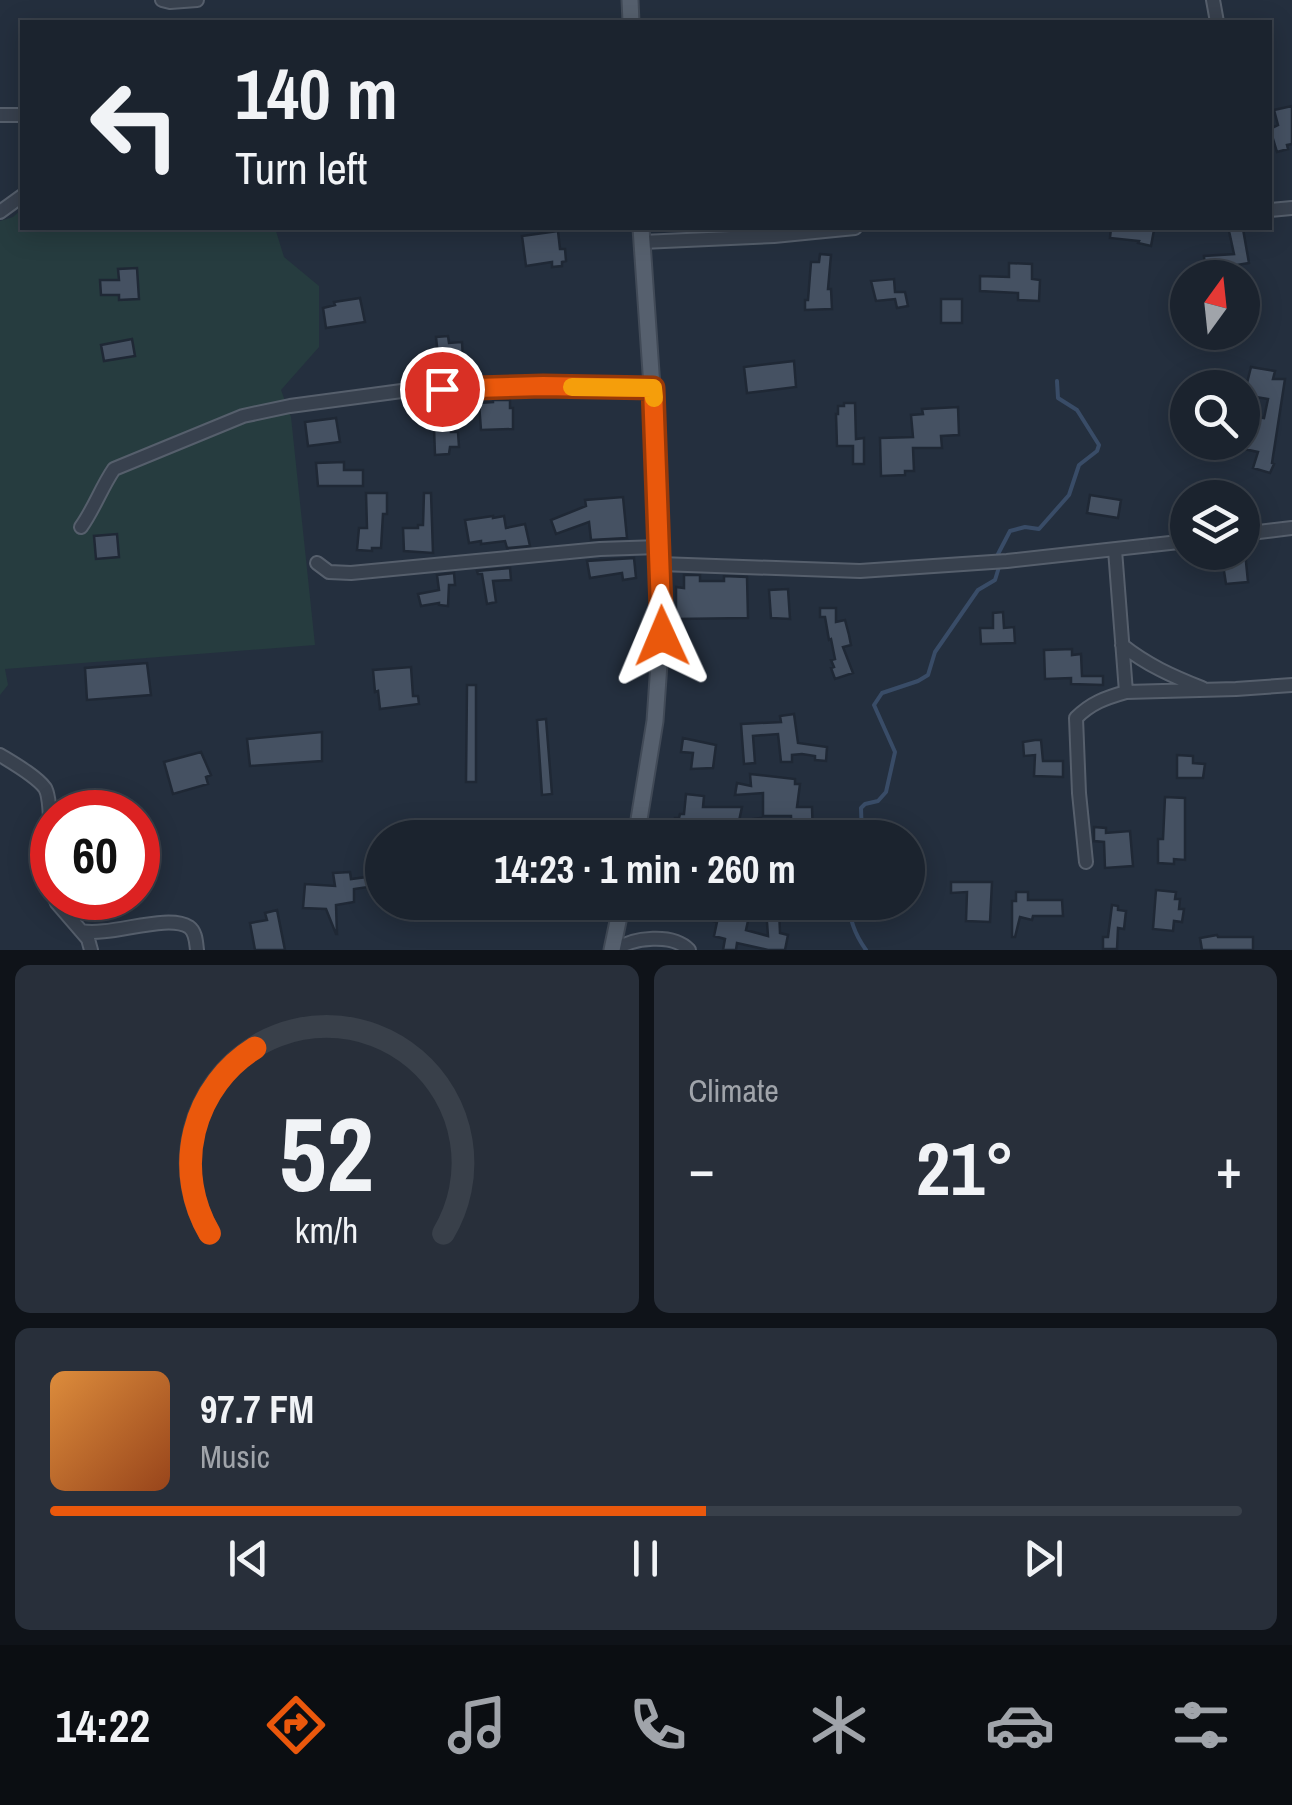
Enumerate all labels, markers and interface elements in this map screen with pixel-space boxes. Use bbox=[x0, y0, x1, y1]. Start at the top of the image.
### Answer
text: 140 m bbox=[235, 47, 398, 141]
icon: left bbox=[70, 60, 200, 190]
text: Turn left bbox=[235, 137, 367, 198]
north arrow bbox=[1170, 260, 1260, 350]
map controls bbox=[1170, 260, 1260, 570]
pin bbox=[400, 347, 485, 432]
icon: arrive bbox=[415, 362, 470, 417]
button: search bbox=[1170, 370, 1260, 460]
button: layers bbox=[1170, 480, 1260, 570]
position arrow bbox=[610, 584, 714, 688]
speed limit sign: 60 bbox=[30, 790, 160, 920]
text: 14:23 · 1 min · 260 m bbox=[494, 844, 796, 895]
text: Climate bbox=[689, 1069, 779, 1112]
text: 52 bbox=[279, 1083, 374, 1223]
text: 21° bbox=[916, 1117, 1014, 1218]
text: − bbox=[689, 1131, 715, 1205]
text: + bbox=[1216, 1131, 1242, 1205]
text: km/h bbox=[295, 1206, 359, 1254]
text: 97.7 FM bbox=[200, 1384, 314, 1435]
text: Music bbox=[200, 1435, 270, 1478]
icon: previous bbox=[221, 1531, 276, 1586]
icon: pause bbox=[618, 1531, 673, 1586]
icon: next bbox=[1016, 1531, 1071, 1586]
icon: directions bbox=[261, 1690, 331, 1760]
icon: music bbox=[442, 1690, 512, 1760]
icon: phone bbox=[623, 1690, 693, 1760]
icon: climate bbox=[804, 1690, 874, 1760]
icon: car bbox=[985, 1690, 1055, 1760]
icon: filters bbox=[1166, 1690, 1236, 1760]
text: 14:22 bbox=[56, 1695, 150, 1756]

